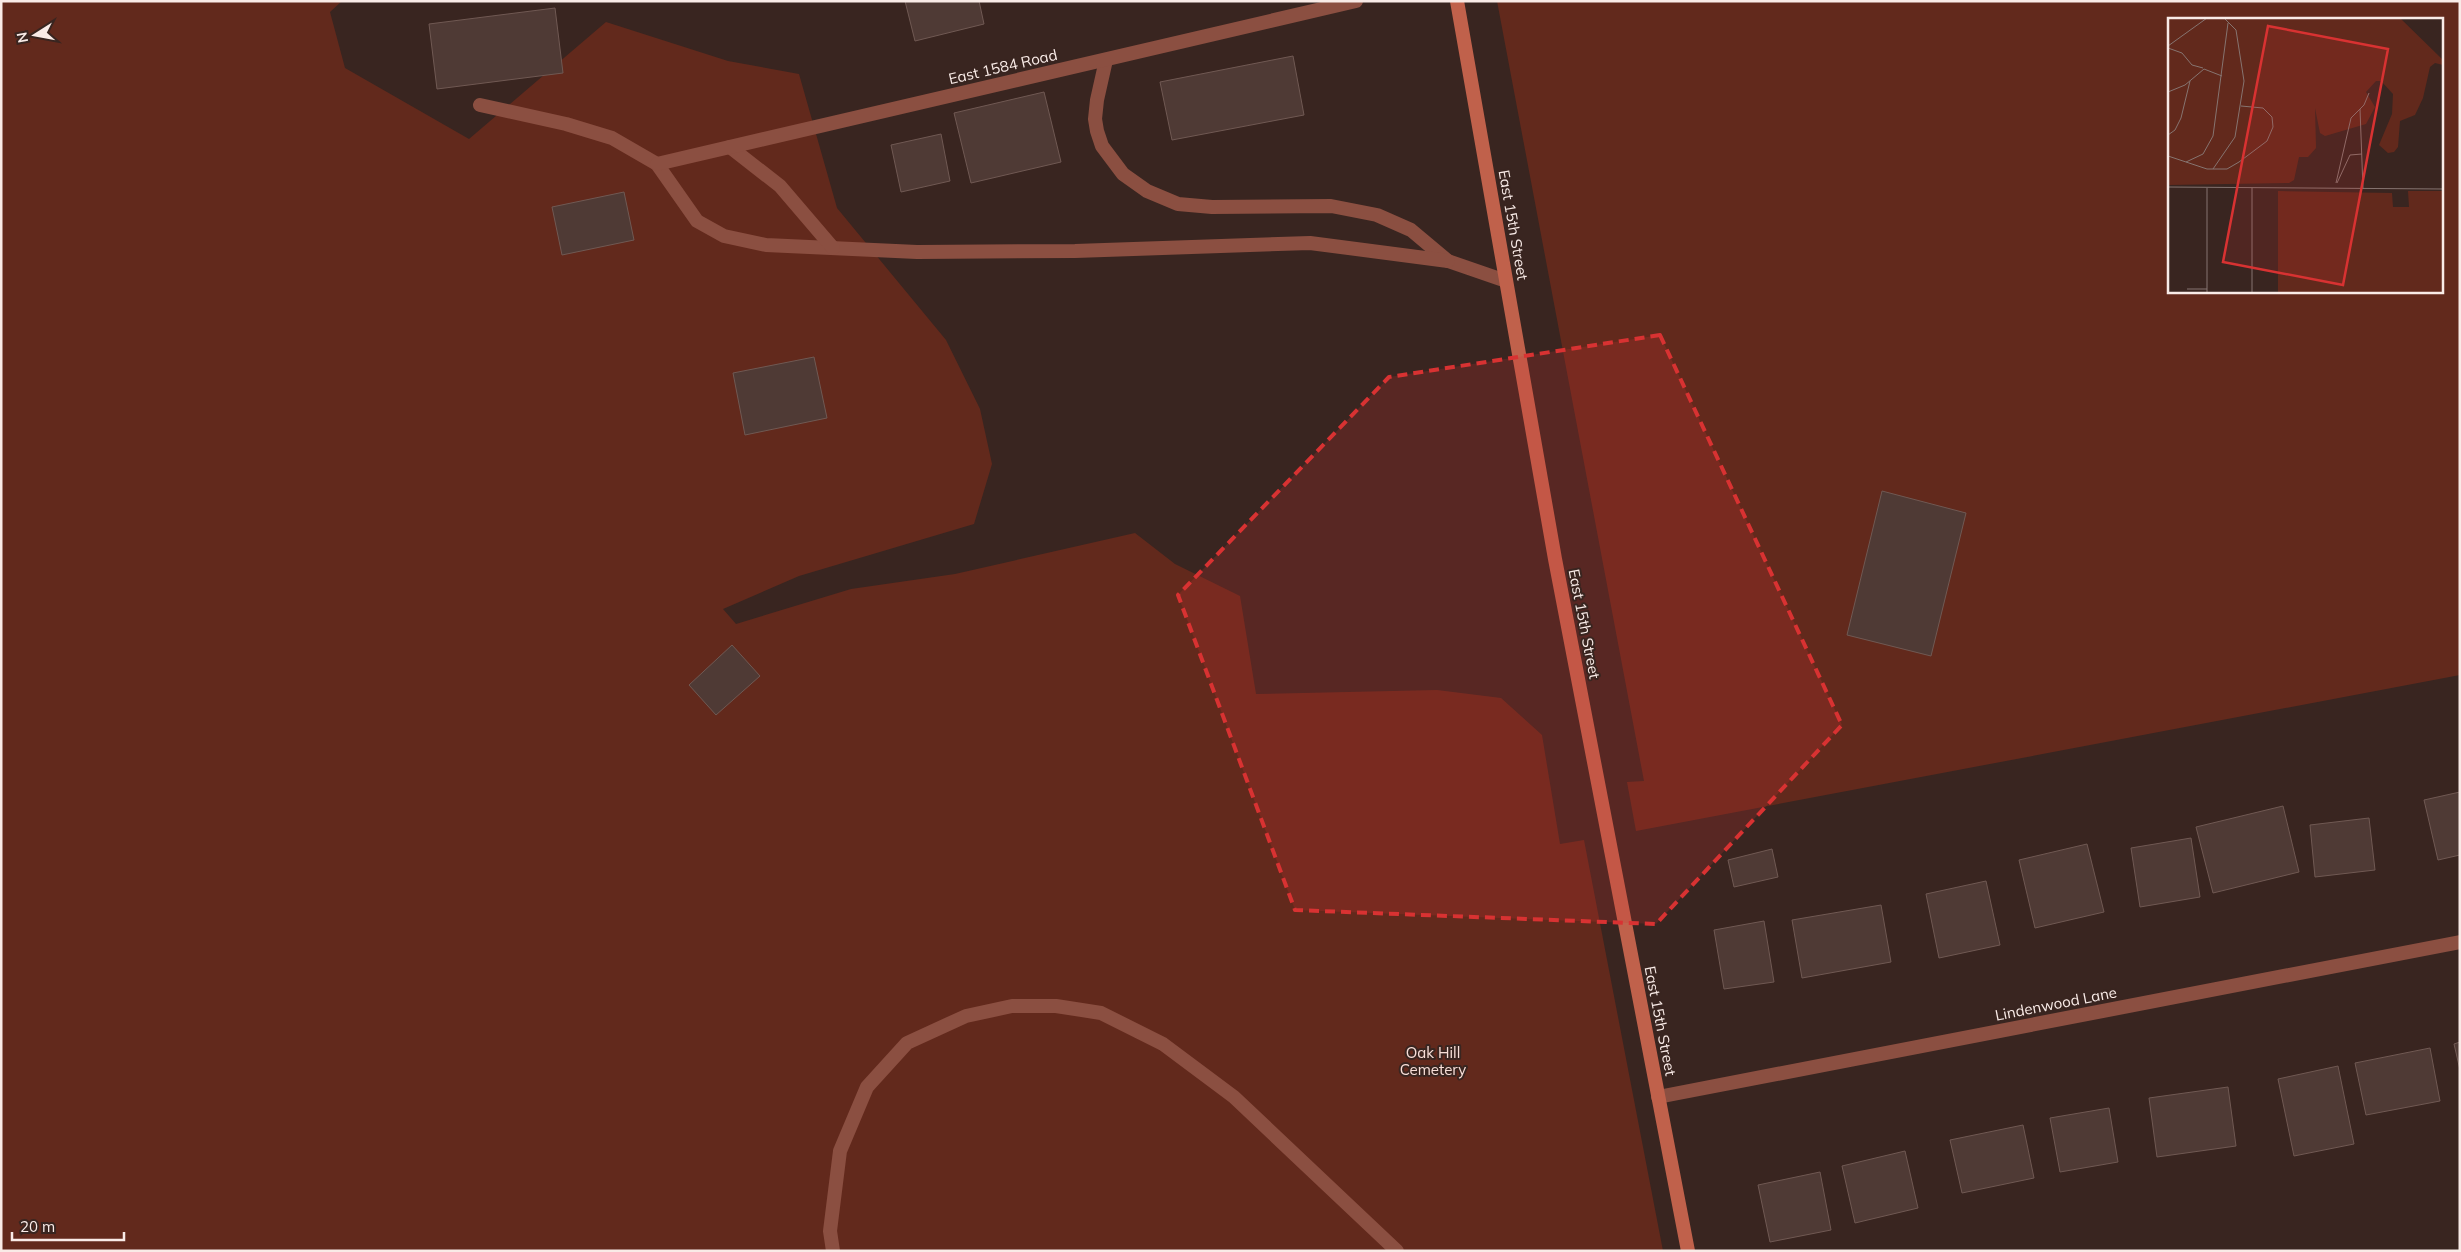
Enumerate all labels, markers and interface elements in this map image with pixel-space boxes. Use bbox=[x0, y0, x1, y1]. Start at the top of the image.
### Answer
north arrow bbox=[10, 10, 60, 60]
inset map bbox=[2168, 18, 2444, 292]
text: N bbox=[12, 31, 32, 44]
street label: East 1584 Road bbox=[947, 45, 1059, 88]
street label: East 15th Street bbox=[1494, 168, 1533, 282]
street label: East 15th Street bbox=[1565, 567, 1604, 681]
street label: East 15th Street bbox=[1641, 964, 1680, 1078]
street label: Lindenwood Lane bbox=[1993, 982, 2118, 1025]
park label: Oak Hill Cemetery bbox=[1400, 1043, 1466, 1079]
scale bar bbox=[12, 1210, 125, 1242]
text: 20 m bbox=[20, 1217, 55, 1236]

